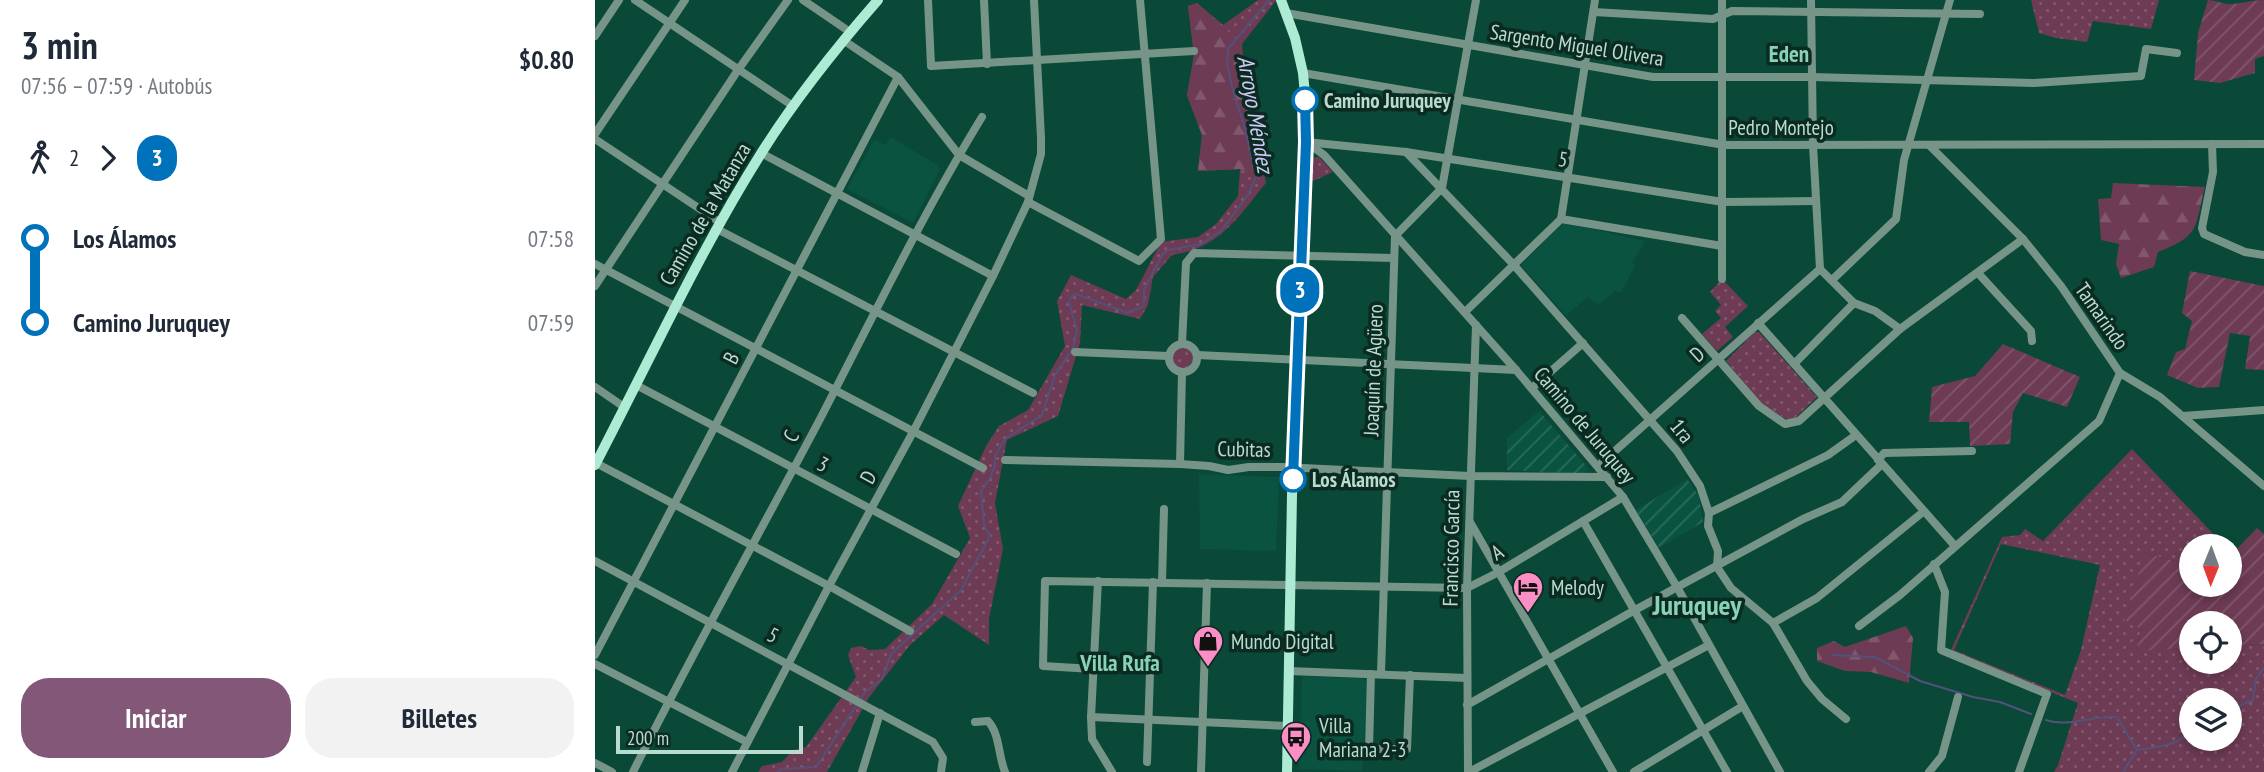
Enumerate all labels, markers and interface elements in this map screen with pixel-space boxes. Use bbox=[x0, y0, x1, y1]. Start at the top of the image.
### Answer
street label: Sargento Miguel Olivera bbox=[1488, 18, 1666, 72]
text: 3 min bbox=[21, 20, 98, 69]
district label: Eden bbox=[1769, 39, 1809, 68]
text: $0.80 bbox=[519, 43, 574, 76]
water label: Arroyo Méndez bbox=[1231, 53, 1281, 178]
text: 07:56 – 07:59 · Autobús bbox=[21, 71, 212, 100]
marker: Camino Juruquey bbox=[1292, 87, 1318, 113]
place label: Camino Juruquey bbox=[1324, 87, 1451, 114]
street label: Pedro Montejo bbox=[1728, 114, 1834, 141]
street label: Camino de la Matanza bbox=[653, 138, 757, 290]
icon: walk bbox=[21, 139, 59, 177]
icon: forward bbox=[89, 139, 127, 177]
text: 3 bbox=[151, 142, 163, 173]
text: 2 bbox=[69, 143, 79, 172]
street label: 5 bbox=[1556, 145, 1570, 173]
text: Los Álamos bbox=[73, 222, 176, 255]
text: 07:58 bbox=[528, 224, 574, 253]
line badge: 3 bbox=[1277, 267, 1323, 313]
text: 3 bbox=[1294, 274, 1306, 305]
street label: Tamarindo bbox=[2069, 277, 2135, 355]
street label: Joaquín de Agüero bbox=[1357, 304, 1389, 437]
text: Camino Juruquey bbox=[73, 306, 230, 339]
text: 07:59 bbox=[528, 308, 574, 337]
street label: D bbox=[1684, 340, 1710, 368]
street label: B bbox=[717, 347, 745, 369]
street label: Camino de Juruquey bbox=[1528, 361, 1642, 489]
street label: 1ra bbox=[1664, 413, 1700, 449]
street label: C bbox=[777, 425, 805, 447]
street label: Cubitas bbox=[1217, 435, 1271, 463]
street label: 3 bbox=[812, 450, 834, 478]
street label: D bbox=[854, 466, 882, 488]
marker: Los Álamos bbox=[1280, 466, 1306, 492]
place label: Los Álamos bbox=[1312, 466, 1396, 493]
street label: Francisco García bbox=[1436, 489, 1466, 607]
north arrow bbox=[2179, 534, 2242, 597]
map controls bbox=[2179, 534, 2242, 751]
street label: A bbox=[1486, 538, 1508, 566]
hotel icon: Melody bbox=[1511, 570, 1545, 614]
place label: Melody bbox=[1551, 574, 1604, 601]
district label: Juruquey bbox=[1651, 586, 1742, 623]
button: locate bbox=[2179, 611, 2242, 674]
street label: 5 bbox=[763, 621, 783, 649]
shop icon: Mundo Digital bbox=[1191, 624, 1225, 668]
place label: Mundo Digital bbox=[1231, 628, 1334, 655]
district label: Villa Rufa bbox=[1079, 648, 1160, 677]
button: Iniciar bbox=[21, 678, 291, 758]
button: Billetes bbox=[305, 678, 574, 758]
button: layers bbox=[2179, 688, 2242, 751]
place label: Villa Mariana 2-3 bbox=[1318, 712, 1407, 763]
bus stop icon: Villa Mariana 2-3 bbox=[1279, 720, 1313, 764]
scale bar bbox=[616, 723, 803, 755]
text: 200 m bbox=[627, 726, 669, 750]

